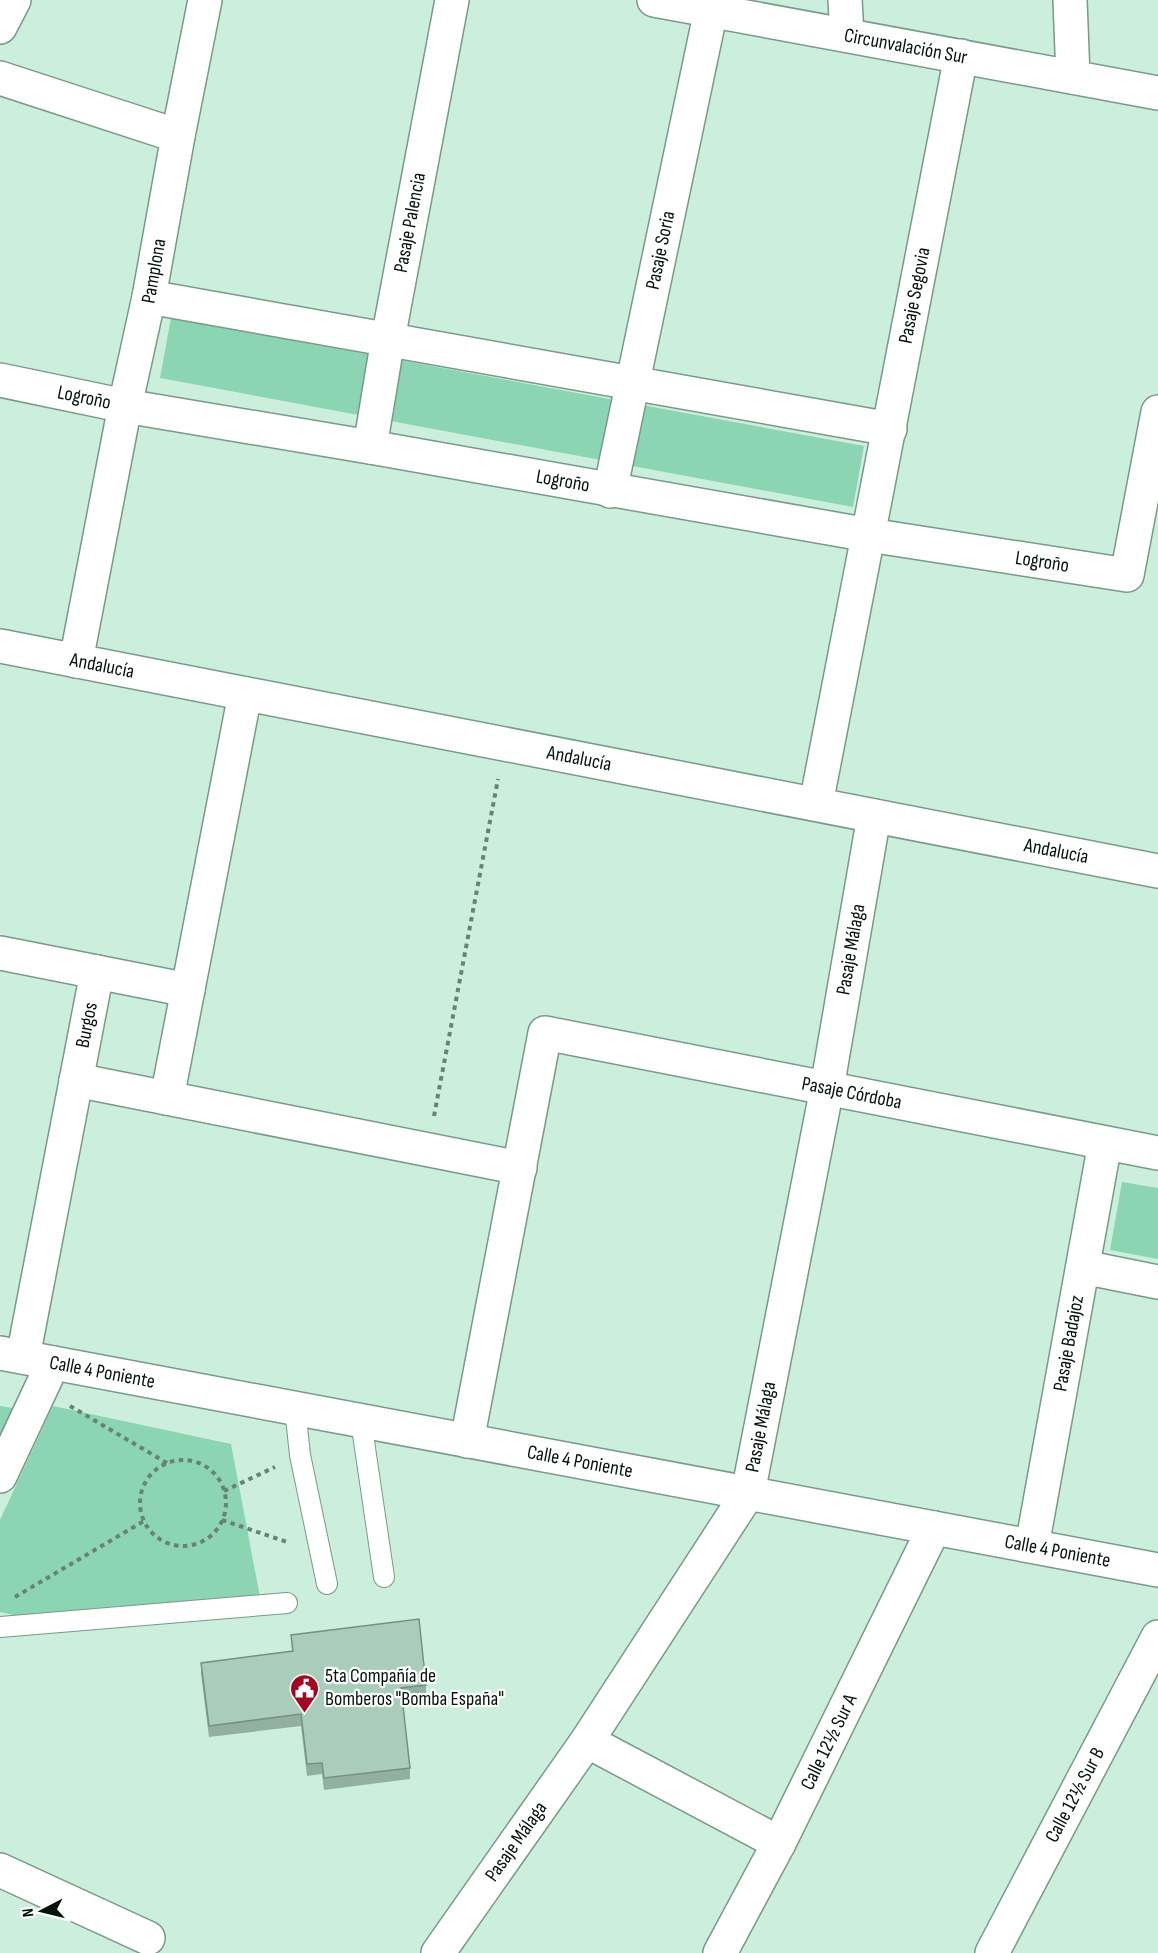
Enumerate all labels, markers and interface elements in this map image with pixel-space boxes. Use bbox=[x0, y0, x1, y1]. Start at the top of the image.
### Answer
street label: Circunvalación Sur bbox=[842, 23, 970, 70]
street label: Pasaje Palencia bbox=[389, 171, 431, 274]
street label: Pasaje Soria bbox=[641, 209, 680, 292]
street label: Pamplona bbox=[137, 237, 171, 305]
street label: Pasaje Segovia bbox=[894, 245, 936, 346]
street label: Logroño bbox=[55, 380, 113, 415]
street label: Logroño bbox=[534, 465, 592, 498]
street label: Logroño bbox=[1014, 546, 1071, 578]
street label: Andalucía bbox=[67, 648, 136, 684]
street label: Andalucía bbox=[544, 740, 613, 777]
street label: Andalucía bbox=[1021, 833, 1090, 869]
street label: Pasaje Málaga bbox=[831, 902, 871, 997]
street label: Burgos bbox=[71, 1000, 103, 1050]
street label: Pasaje Córdoba bbox=[800, 1072, 904, 1115]
street label: Pasaje Badajoz bbox=[1048, 1293, 1089, 1393]
street label: Calle 4 Poniente bbox=[47, 1350, 157, 1394]
street label: Pasaje Málaga bbox=[740, 1380, 781, 1474]
street label: Calle 4 Poniente bbox=[525, 1440, 635, 1483]
street label: Calle 4 Poniente bbox=[1003, 1530, 1112, 1573]
place label: 5ta Compañía de Bomberos "Bomba España" bbox=[325, 1664, 504, 1711]
public building icon: 5ta Compañía de Bomberos "Bomba España" bbox=[288, 1672, 320, 1714]
street label: Calle 12½ Sur A bbox=[796, 1690, 863, 1794]
street label: Calle 12½ Sur B bbox=[1040, 1743, 1110, 1846]
street label: Pasaje Málaga bbox=[480, 1797, 552, 1886]
north arrow bbox=[12, 1881, 72, 1941]
text: N bbox=[19, 1907, 39, 1918]

